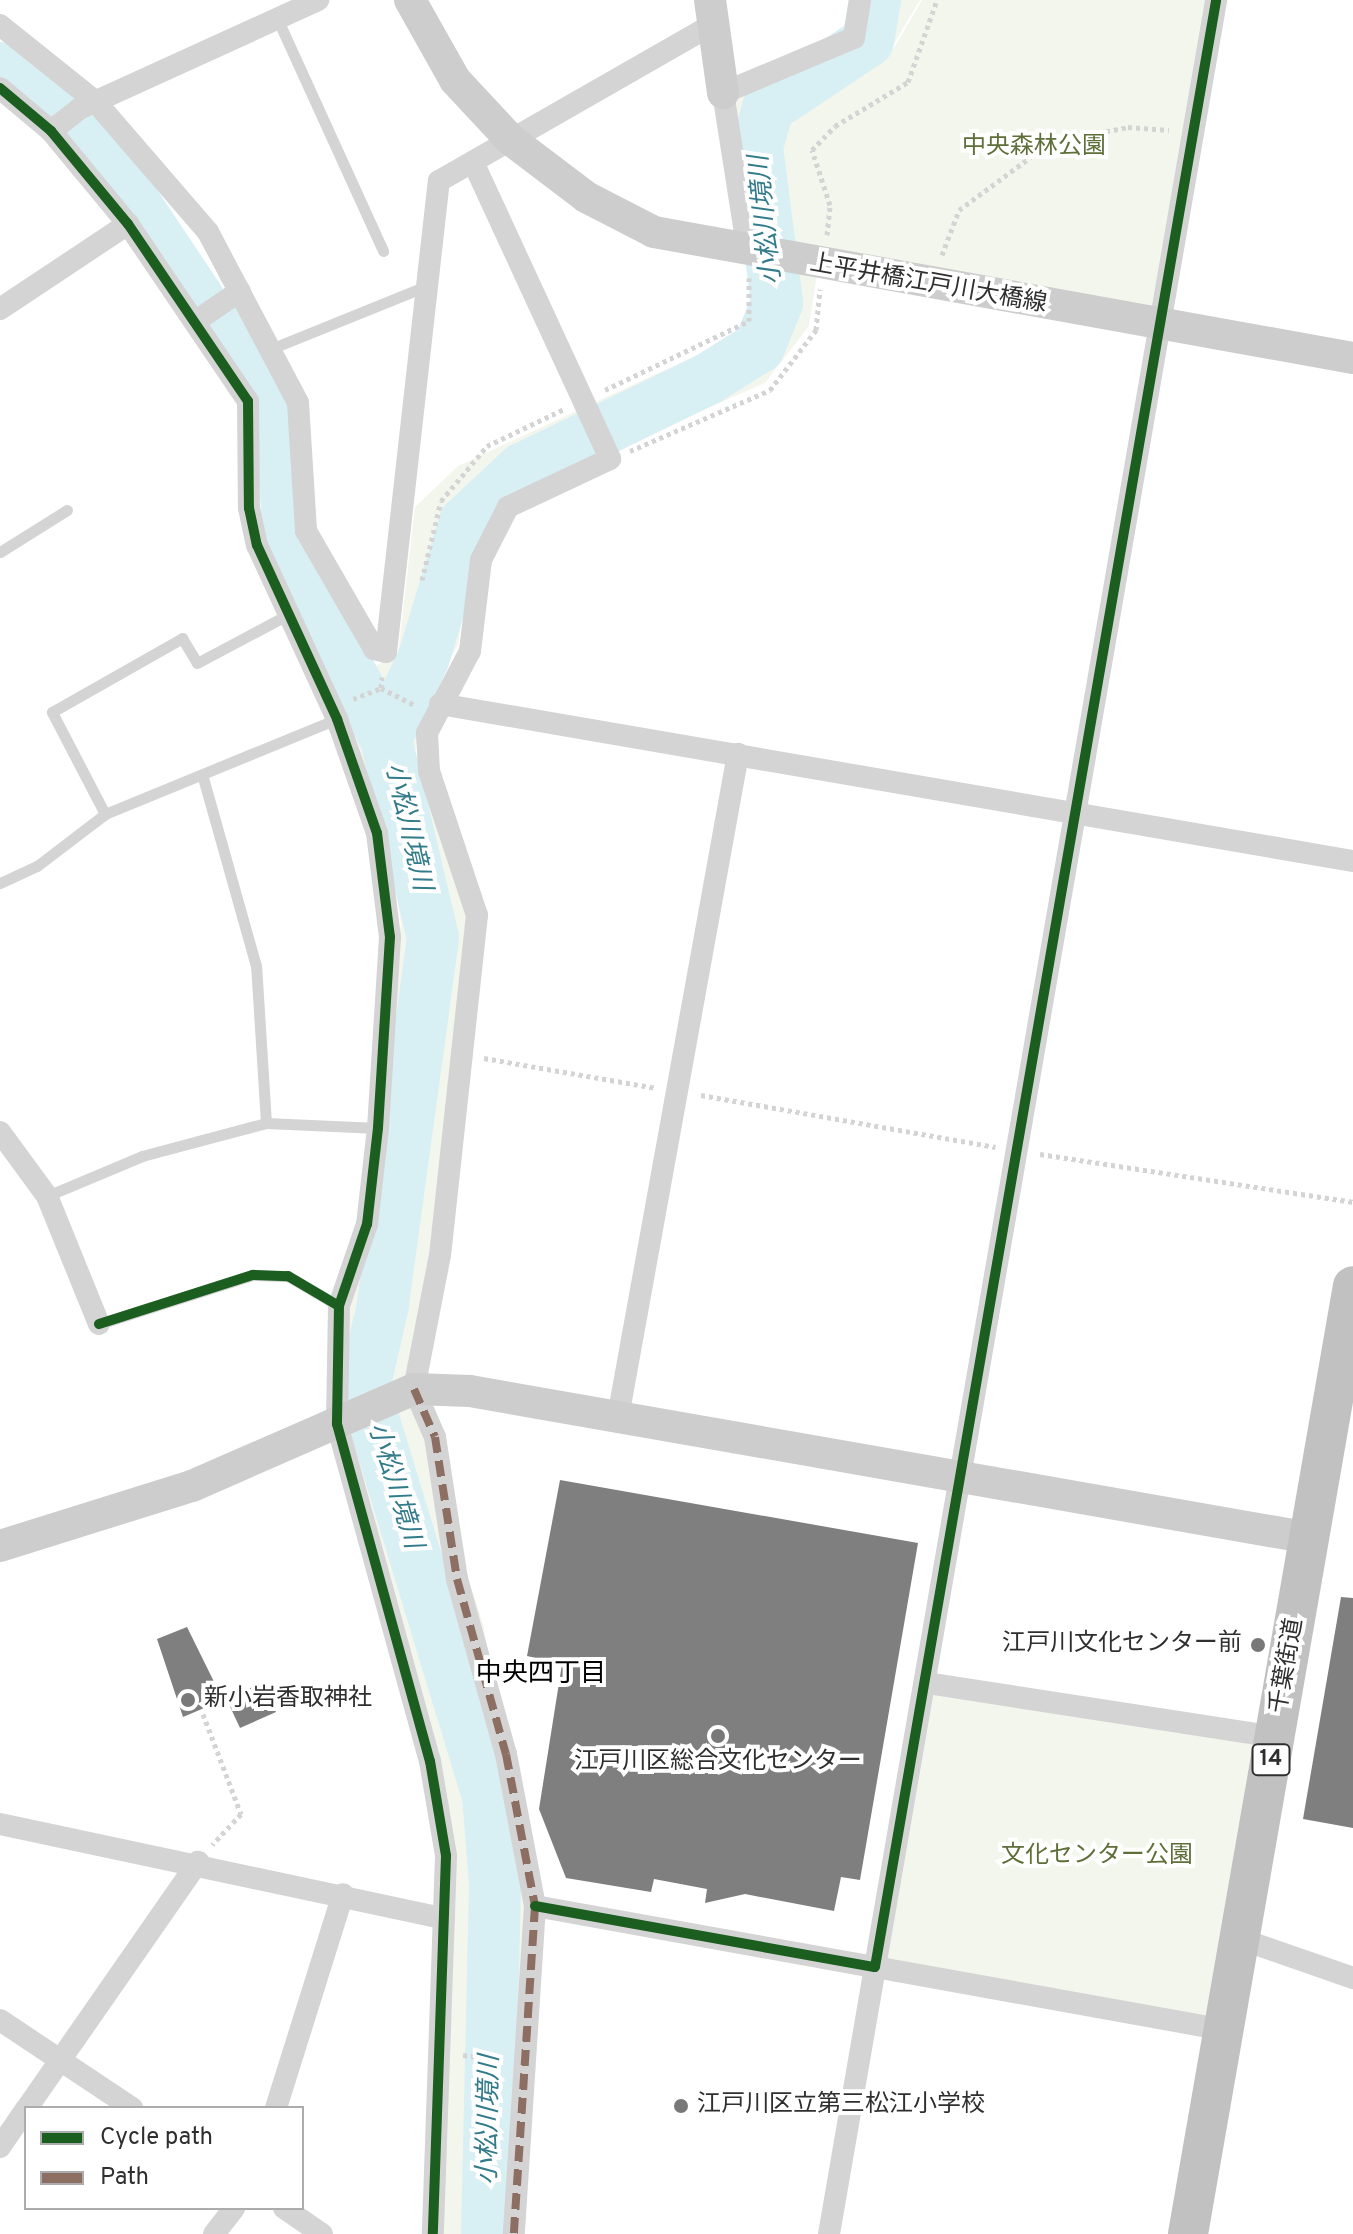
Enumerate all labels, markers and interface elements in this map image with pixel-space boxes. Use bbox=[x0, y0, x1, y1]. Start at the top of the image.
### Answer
park label: 中央森林公園 bbox=[962, 134, 1106, 162]
water label: 小松川境川 bbox=[745, 154, 789, 286]
street label: 上平井橋江戸川大橋線 bbox=[807, 250, 1049, 320]
water label: 小松川境川 bbox=[377, 760, 437, 894]
water label: 小松川境川 bbox=[360, 1419, 428, 1553]
street label: 千葉街道 bbox=[1265, 1616, 1311, 1716]
place label: 江戸川文化センター前 bbox=[1002, 1631, 1242, 1659]
marker: 江戸川文化センター前 bbox=[1249, 1636, 1267, 1654]
district label: 中央四丁目 bbox=[476, 1659, 606, 1691]
place label: 新小岩香取神社 bbox=[204, 1686, 372, 1714]
marker: 新小岩香取神社 bbox=[179, 1691, 197, 1709]
marker: 江戸川区総合文化センター bbox=[709, 1727, 727, 1745]
road number: 14 bbox=[1251, 1742, 1291, 1778]
place label: 江戸川区総合文化センター bbox=[574, 1749, 862, 1777]
park label: 文化センター公園 bbox=[1001, 1843, 1193, 1871]
water label: 小松川境川 bbox=[473, 2055, 507, 2185]
place label: 江戸川区立第三松江小学校 bbox=[697, 2092, 985, 2120]
marker: 江戸川区立第三松江小学校 bbox=[672, 2097, 690, 2115]
legend bbox=[24, 2106, 304, 2210]
text: Cycle path bbox=[100, 2123, 213, 2153]
text: Path bbox=[100, 2163, 149, 2193]

